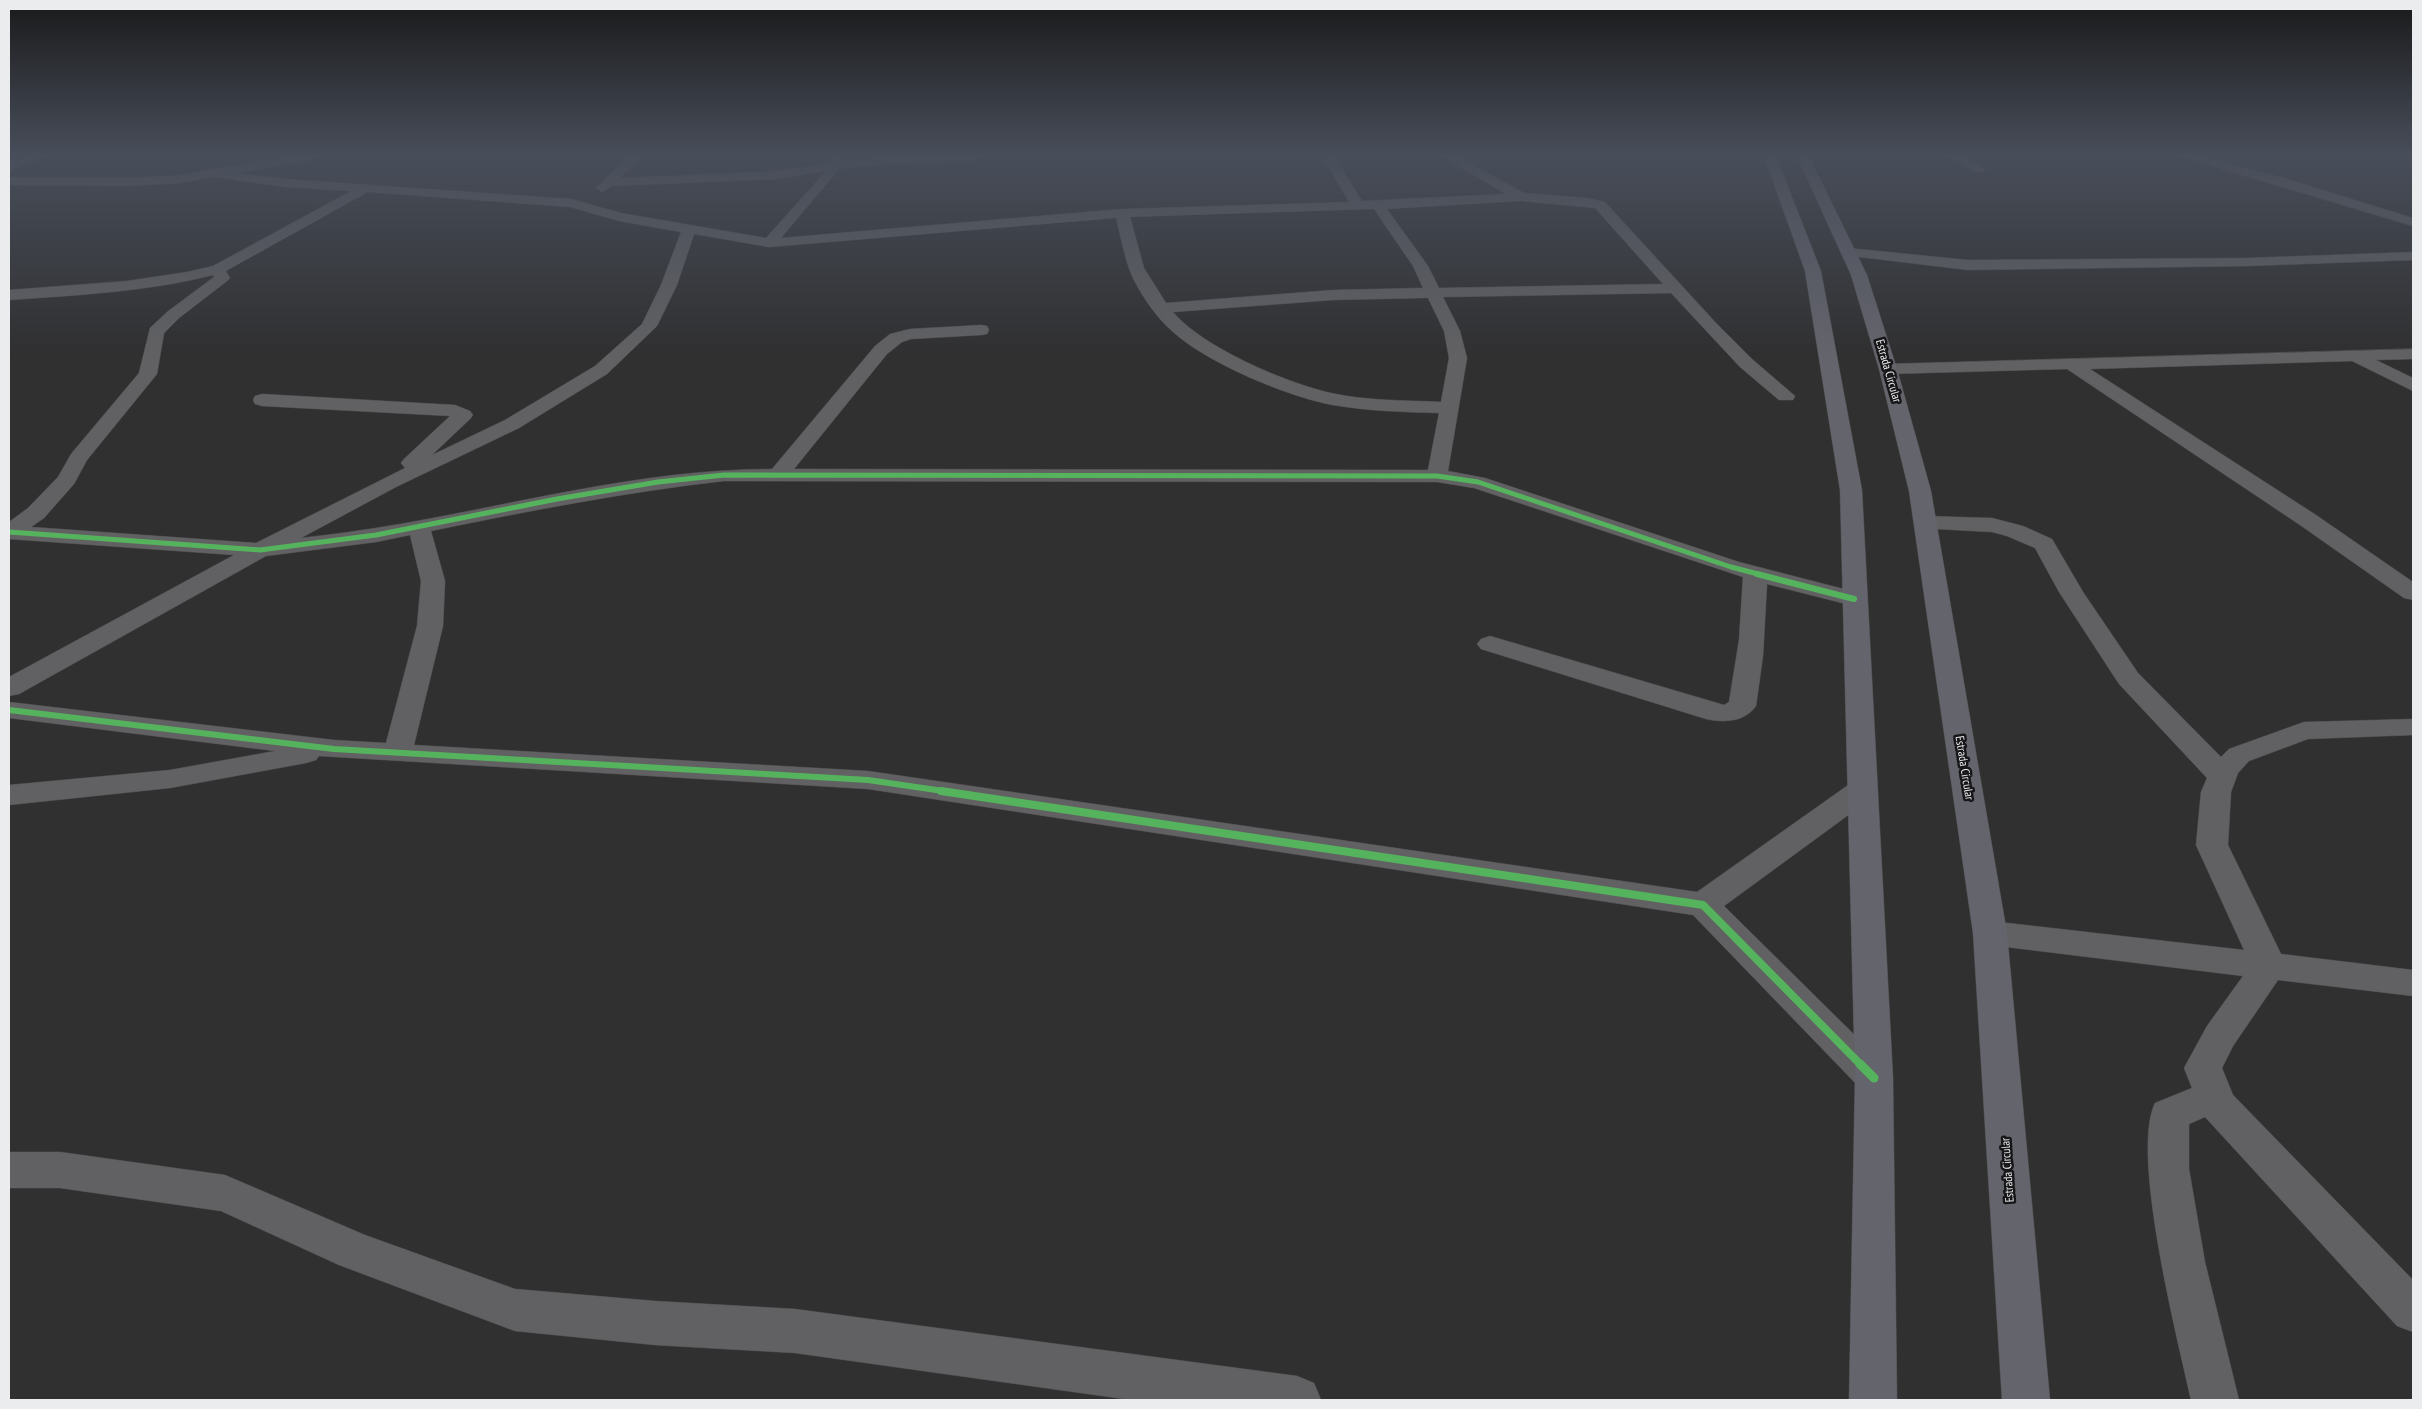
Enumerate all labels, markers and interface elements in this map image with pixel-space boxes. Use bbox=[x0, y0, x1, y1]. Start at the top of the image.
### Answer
street label: Estrada Circular bbox=[1872, 338, 1904, 404]
street label: Estrada Circular bbox=[1952, 735, 1976, 801]
street label: Estrada Circular bbox=[1999, 1137, 2017, 1203]

